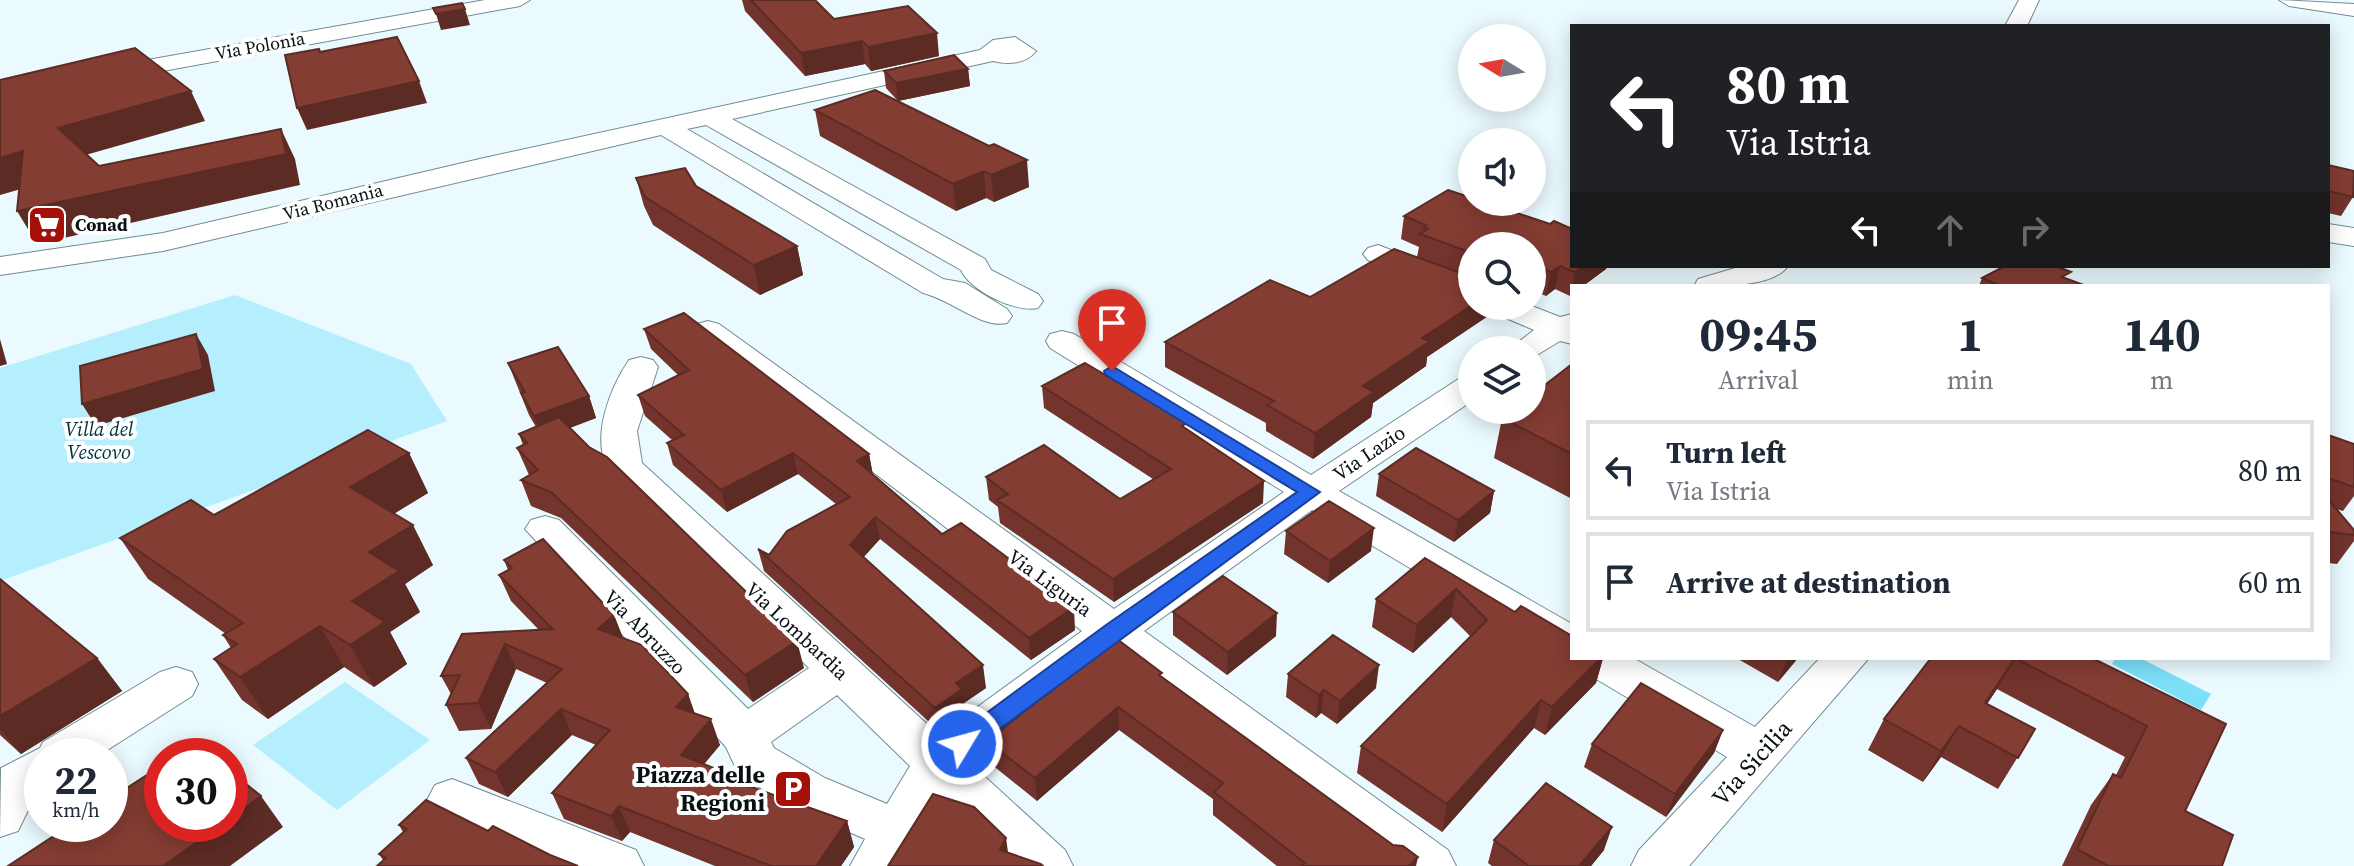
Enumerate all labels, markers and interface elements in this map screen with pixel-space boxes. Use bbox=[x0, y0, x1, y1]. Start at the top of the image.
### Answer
north arrow bbox=[1458, 24, 1546, 112]
map controls bbox=[1458, 24, 1546, 424]
street label: Via Polonia bbox=[213, 25, 308, 66]
text: 80 m bbox=[1726, 45, 1849, 122]
icon: left bbox=[1594, 56, 1698, 160]
text: Via Istria bbox=[1726, 118, 1871, 167]
button: sound bbox=[1458, 128, 1546, 216]
street label: Via Romania bbox=[280, 177, 386, 226]
supermarket icon: Conad bbox=[26, 204, 68, 246]
icon: left bbox=[1844, 208, 1888, 252]
icon: ahead bbox=[1928, 208, 1972, 252]
icon: right bbox=[2012, 208, 2056, 252]
place label: Conad bbox=[75, 212, 128, 237]
button: search bbox=[1458, 232, 1546, 320]
pin bbox=[1078, 289, 1146, 371]
icon: arrive bbox=[1090, 301, 1134, 345]
text: 09:45 bbox=[1699, 301, 1818, 367]
text: 1 bbox=[1957, 301, 1983, 367]
text: 140 bbox=[2123, 301, 2201, 367]
button: layers bbox=[1458, 336, 1546, 424]
text: Arrival bbox=[1718, 362, 1799, 398]
text: min bbox=[1947, 362, 1994, 398]
text: m bbox=[2150, 362, 2174, 398]
park label: Villa del Vescovo bbox=[65, 415, 134, 466]
street label: Via Lazio bbox=[1327, 419, 1411, 487]
text: Turn left bbox=[1666, 432, 1786, 473]
icon: left bbox=[1598, 448, 1642, 492]
text: 80 m bbox=[2238, 450, 2302, 491]
text: Via Istria bbox=[1666, 473, 1771, 509]
street label: Via Liguria bbox=[1002, 543, 1099, 624]
icon: arrive bbox=[1598, 560, 1642, 604]
text: Arrive at destination bbox=[1666, 562, 1951, 603]
text: 60 m bbox=[2238, 562, 2302, 603]
street label: Via Lombardia bbox=[739, 576, 855, 687]
street label: Via Abruzzo bbox=[597, 583, 693, 681]
position arrow bbox=[920, 702, 1004, 786]
street label: Via Sicilia bbox=[1704, 712, 1800, 813]
speed limit sign: 30 bbox=[144, 738, 248, 842]
text: 22 bbox=[54, 753, 98, 807]
place label: Piazza delle Regioni bbox=[635, 758, 765, 819]
parking icon: Piazza delle Regioni bbox=[772, 768, 814, 810]
text: km/h bbox=[52, 796, 100, 824]

